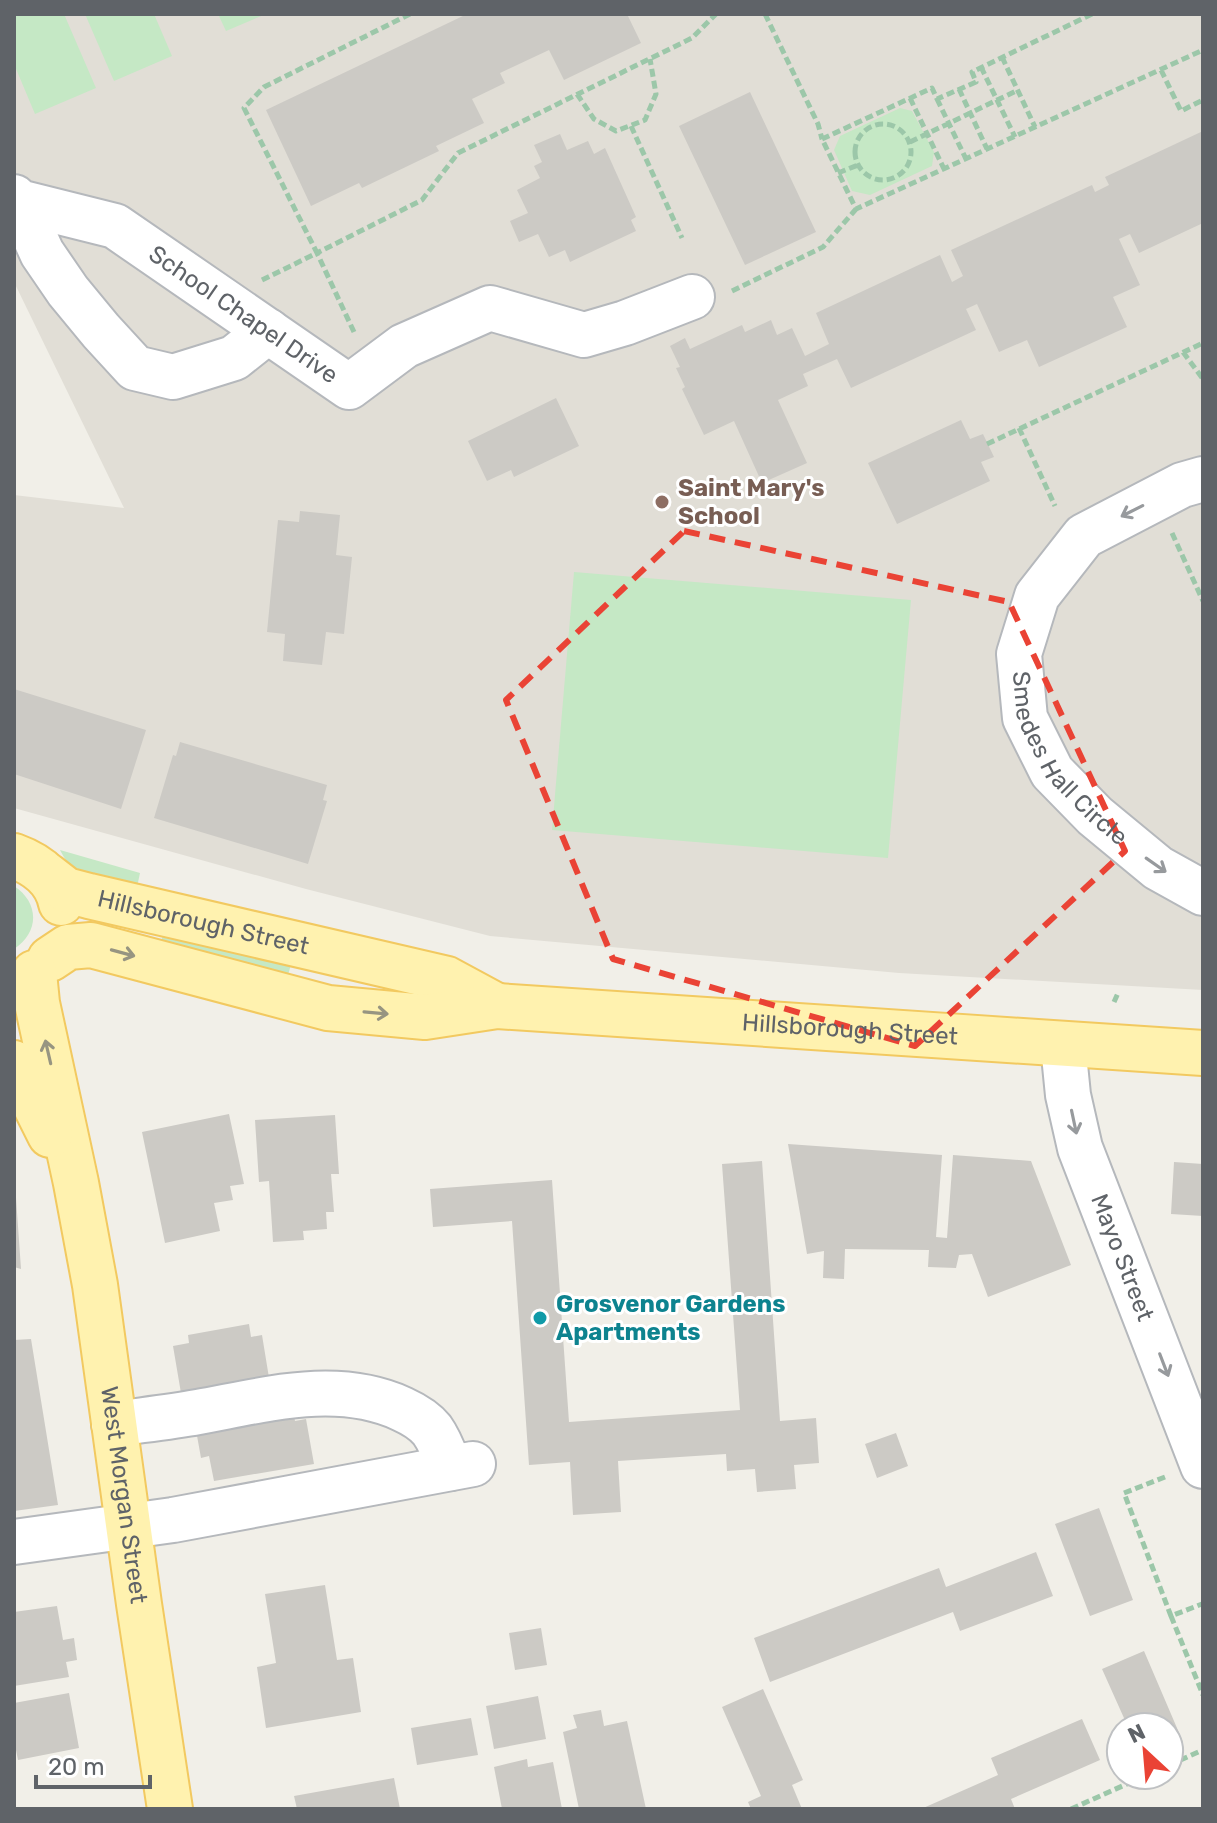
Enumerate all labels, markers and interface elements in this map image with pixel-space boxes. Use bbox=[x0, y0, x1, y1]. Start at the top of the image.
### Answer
street label: School Chapel Drive bbox=[144, 240, 343, 389]
place label: Saint Mary's School bbox=[678, 474, 824, 530]
marker: Saint Mary's School bbox=[653, 493, 671, 511]
one-way arrow bbox=[1121, 504, 1145, 520]
street label: Smedes Hall Circle bbox=[1007, 670, 1133, 851]
one-way arrow bbox=[1145, 857, 1167, 873]
street label: Hillsborough Street bbox=[95, 884, 312, 961]
one-way arrow bbox=[110, 947, 136, 962]
one-way arrow bbox=[362, 1005, 389, 1020]
street label: Hillsborough Street bbox=[741, 1008, 959, 1051]
one-way arrow bbox=[40, 1039, 55, 1065]
one-way arrow bbox=[1067, 1109, 1082, 1134]
street label: Mayo Street bbox=[1085, 1190, 1160, 1325]
place label: Grosvenor Gardens Apartments bbox=[556, 1290, 786, 1346]
marker: Grosvenor Gardens Apartments bbox=[531, 1309, 549, 1327]
one-way arrow bbox=[1158, 1353, 1172, 1377]
street label: West Morgan Street bbox=[95, 1385, 153, 1605]
north arrow bbox=[1105, 1711, 1185, 1791]
text: N bbox=[1123, 1718, 1149, 1749]
scale bar bbox=[36, 1739, 150, 1789]
text: 20 m bbox=[48, 1753, 105, 1781]

